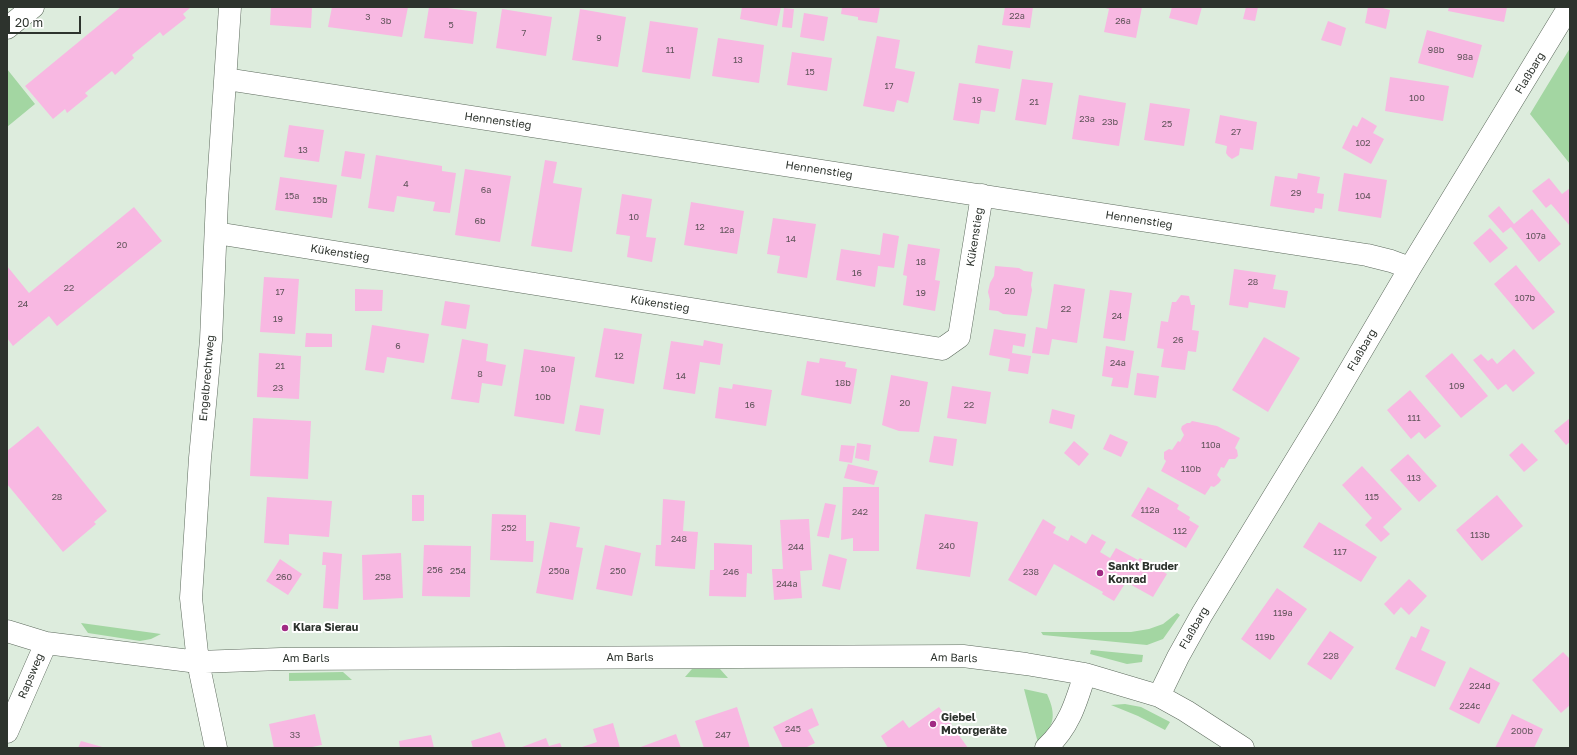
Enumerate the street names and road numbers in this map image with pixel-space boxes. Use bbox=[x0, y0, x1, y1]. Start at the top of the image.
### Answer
street label: Flaßbarg bbox=[1512, 50, 1548, 96]
street label: Hennenstieg bbox=[464, 110, 532, 132]
street label: Hennenstieg bbox=[785, 158, 853, 182]
street label: Kükenstieg bbox=[964, 207, 986, 267]
street label: Hennenstieg bbox=[1105, 208, 1173, 232]
street label: Kükenstieg bbox=[310, 242, 370, 264]
street label: Kükenstieg bbox=[630, 293, 690, 315]
street label: Flaßbarg bbox=[1345, 327, 1379, 373]
street label: Engelbrechtweg bbox=[197, 334, 217, 422]
street label: Flaßbarg bbox=[1177, 605, 1211, 651]
street label: Rapsweg bbox=[16, 651, 46, 701]
street label: Am Barls bbox=[606, 651, 654, 665]
street label: Am Barls bbox=[930, 651, 978, 665]
street label: Am Barls bbox=[282, 652, 330, 666]

